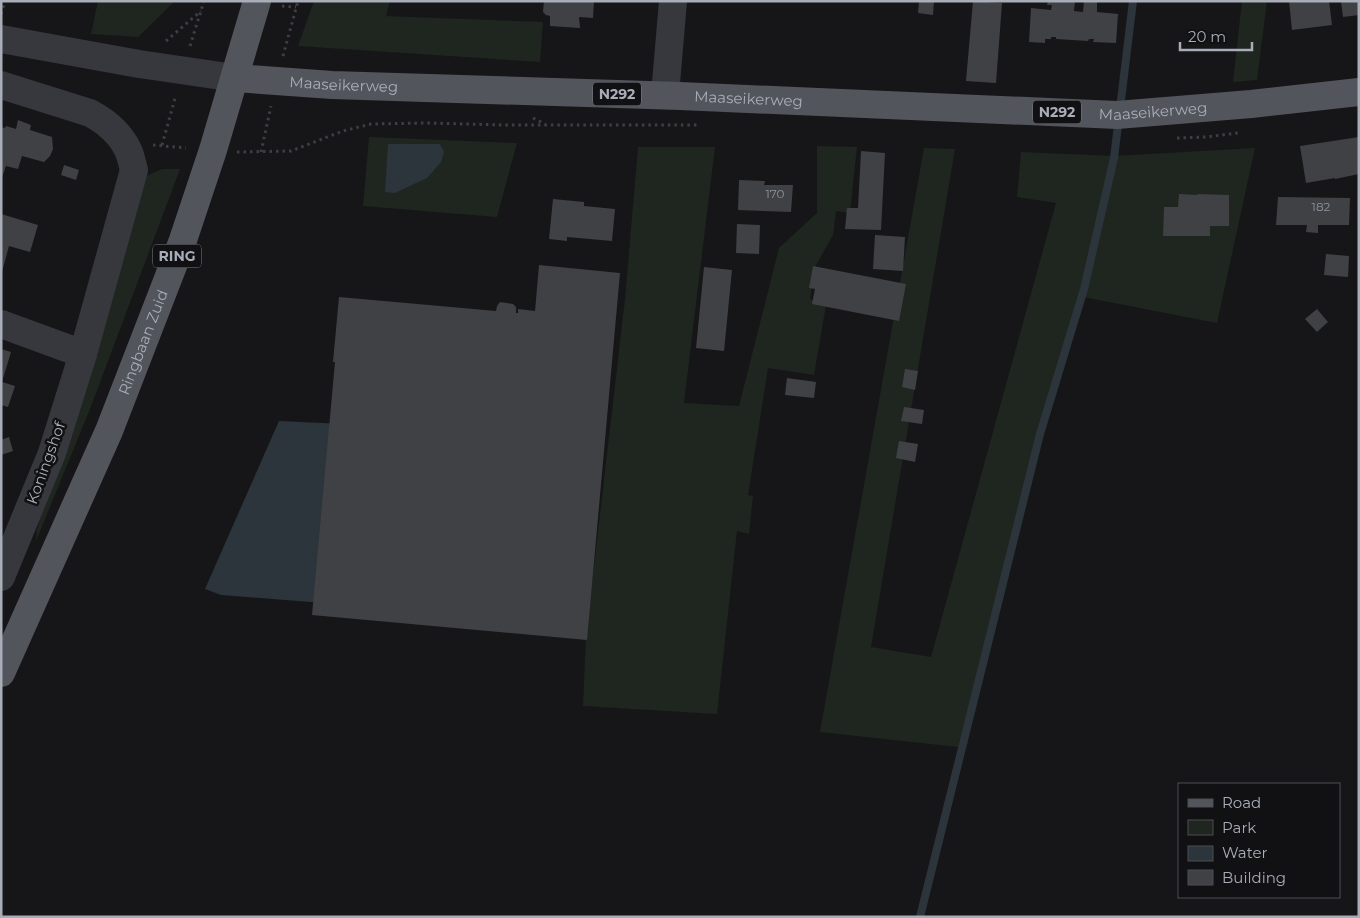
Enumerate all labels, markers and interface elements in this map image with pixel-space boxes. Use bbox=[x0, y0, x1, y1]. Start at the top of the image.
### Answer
scale bar bbox=[1180, 20, 1252, 52]
text: 20 m bbox=[1188, 27, 1226, 46]
street label: Maaseikerweg bbox=[289, 72, 398, 96]
road number: N292 bbox=[593, 82, 641, 106]
street label: Maaseikerweg bbox=[694, 87, 803, 110]
street label: Maaseikerweg bbox=[1098, 98, 1208, 124]
road number: N292 bbox=[1033, 100, 1081, 124]
house number: 170 bbox=[765, 186, 785, 201]
house number: 182 bbox=[1312, 199, 1331, 214]
road number: RING bbox=[153, 245, 201, 268]
street label: Ringbaan Zuid bbox=[114, 287, 172, 398]
street label: Koningshof bbox=[22, 418, 70, 507]
legend bbox=[1178, 783, 1340, 898]
text: Road bbox=[1222, 793, 1261, 812]
text: Park bbox=[1222, 818, 1256, 837]
text: Water bbox=[1222, 843, 1268, 862]
text: Building bbox=[1222, 868, 1286, 887]

